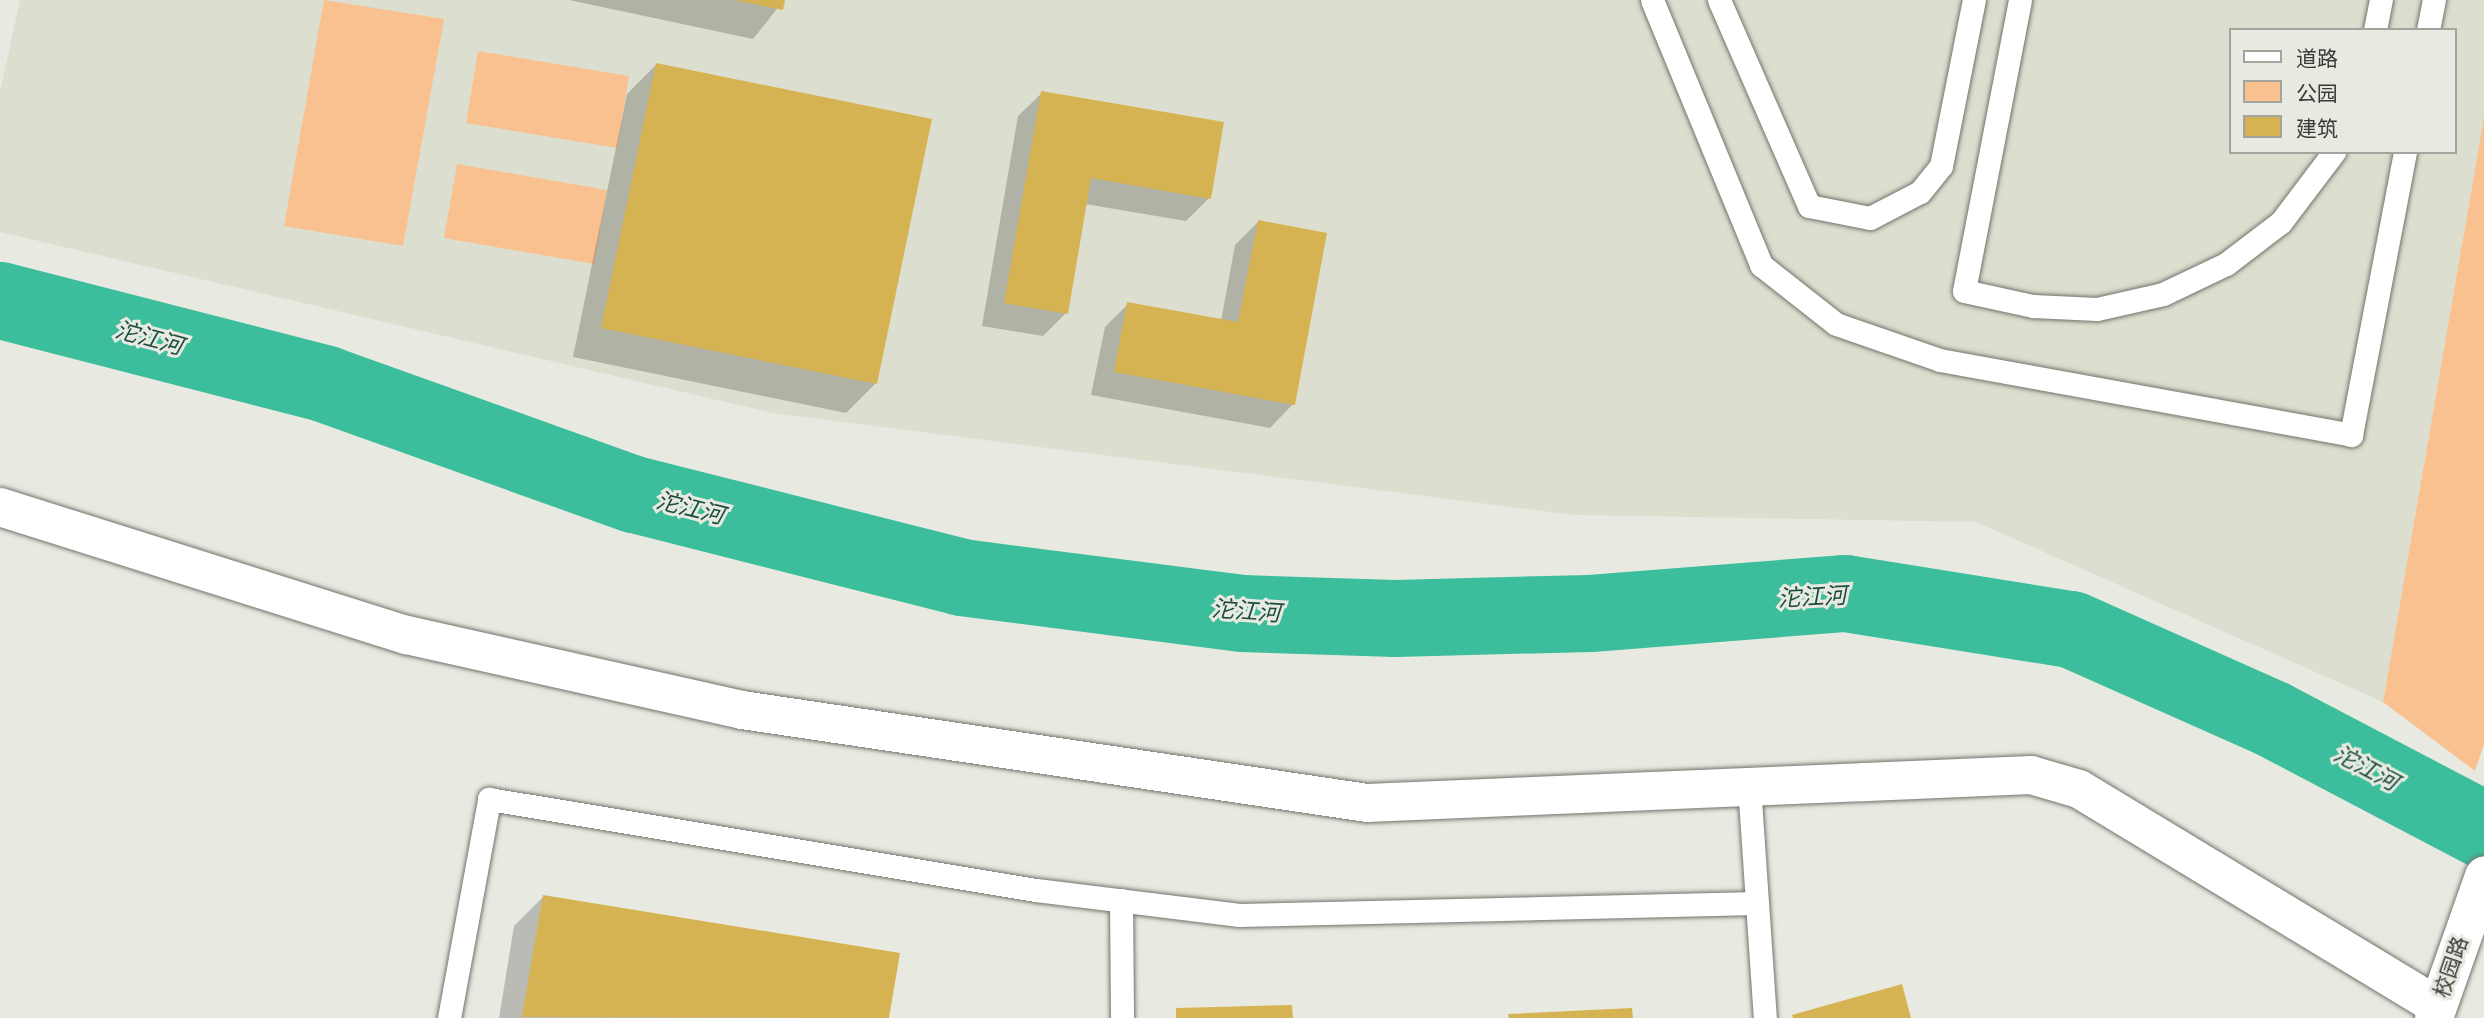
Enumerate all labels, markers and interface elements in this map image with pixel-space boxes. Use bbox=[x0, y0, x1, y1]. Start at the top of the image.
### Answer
legend bbox=[2228, 28, 2456, 154]
text: 道路 bbox=[2296, 47, 2338, 70]
text: 公园 bbox=[2296, 82, 2338, 105]
text: 建筑 bbox=[2296, 117, 2338, 140]
water label: 沱江河 bbox=[112, 316, 186, 360]
water label: 沱江河 bbox=[653, 486, 727, 530]
water label: 沱江河 bbox=[1777, 581, 1847, 613]
water label: 沱江河 bbox=[1211, 595, 1281, 627]
water label: 沱江河 bbox=[2329, 740, 2403, 796]
street label: 校园路 bbox=[2429, 933, 2473, 1001]

